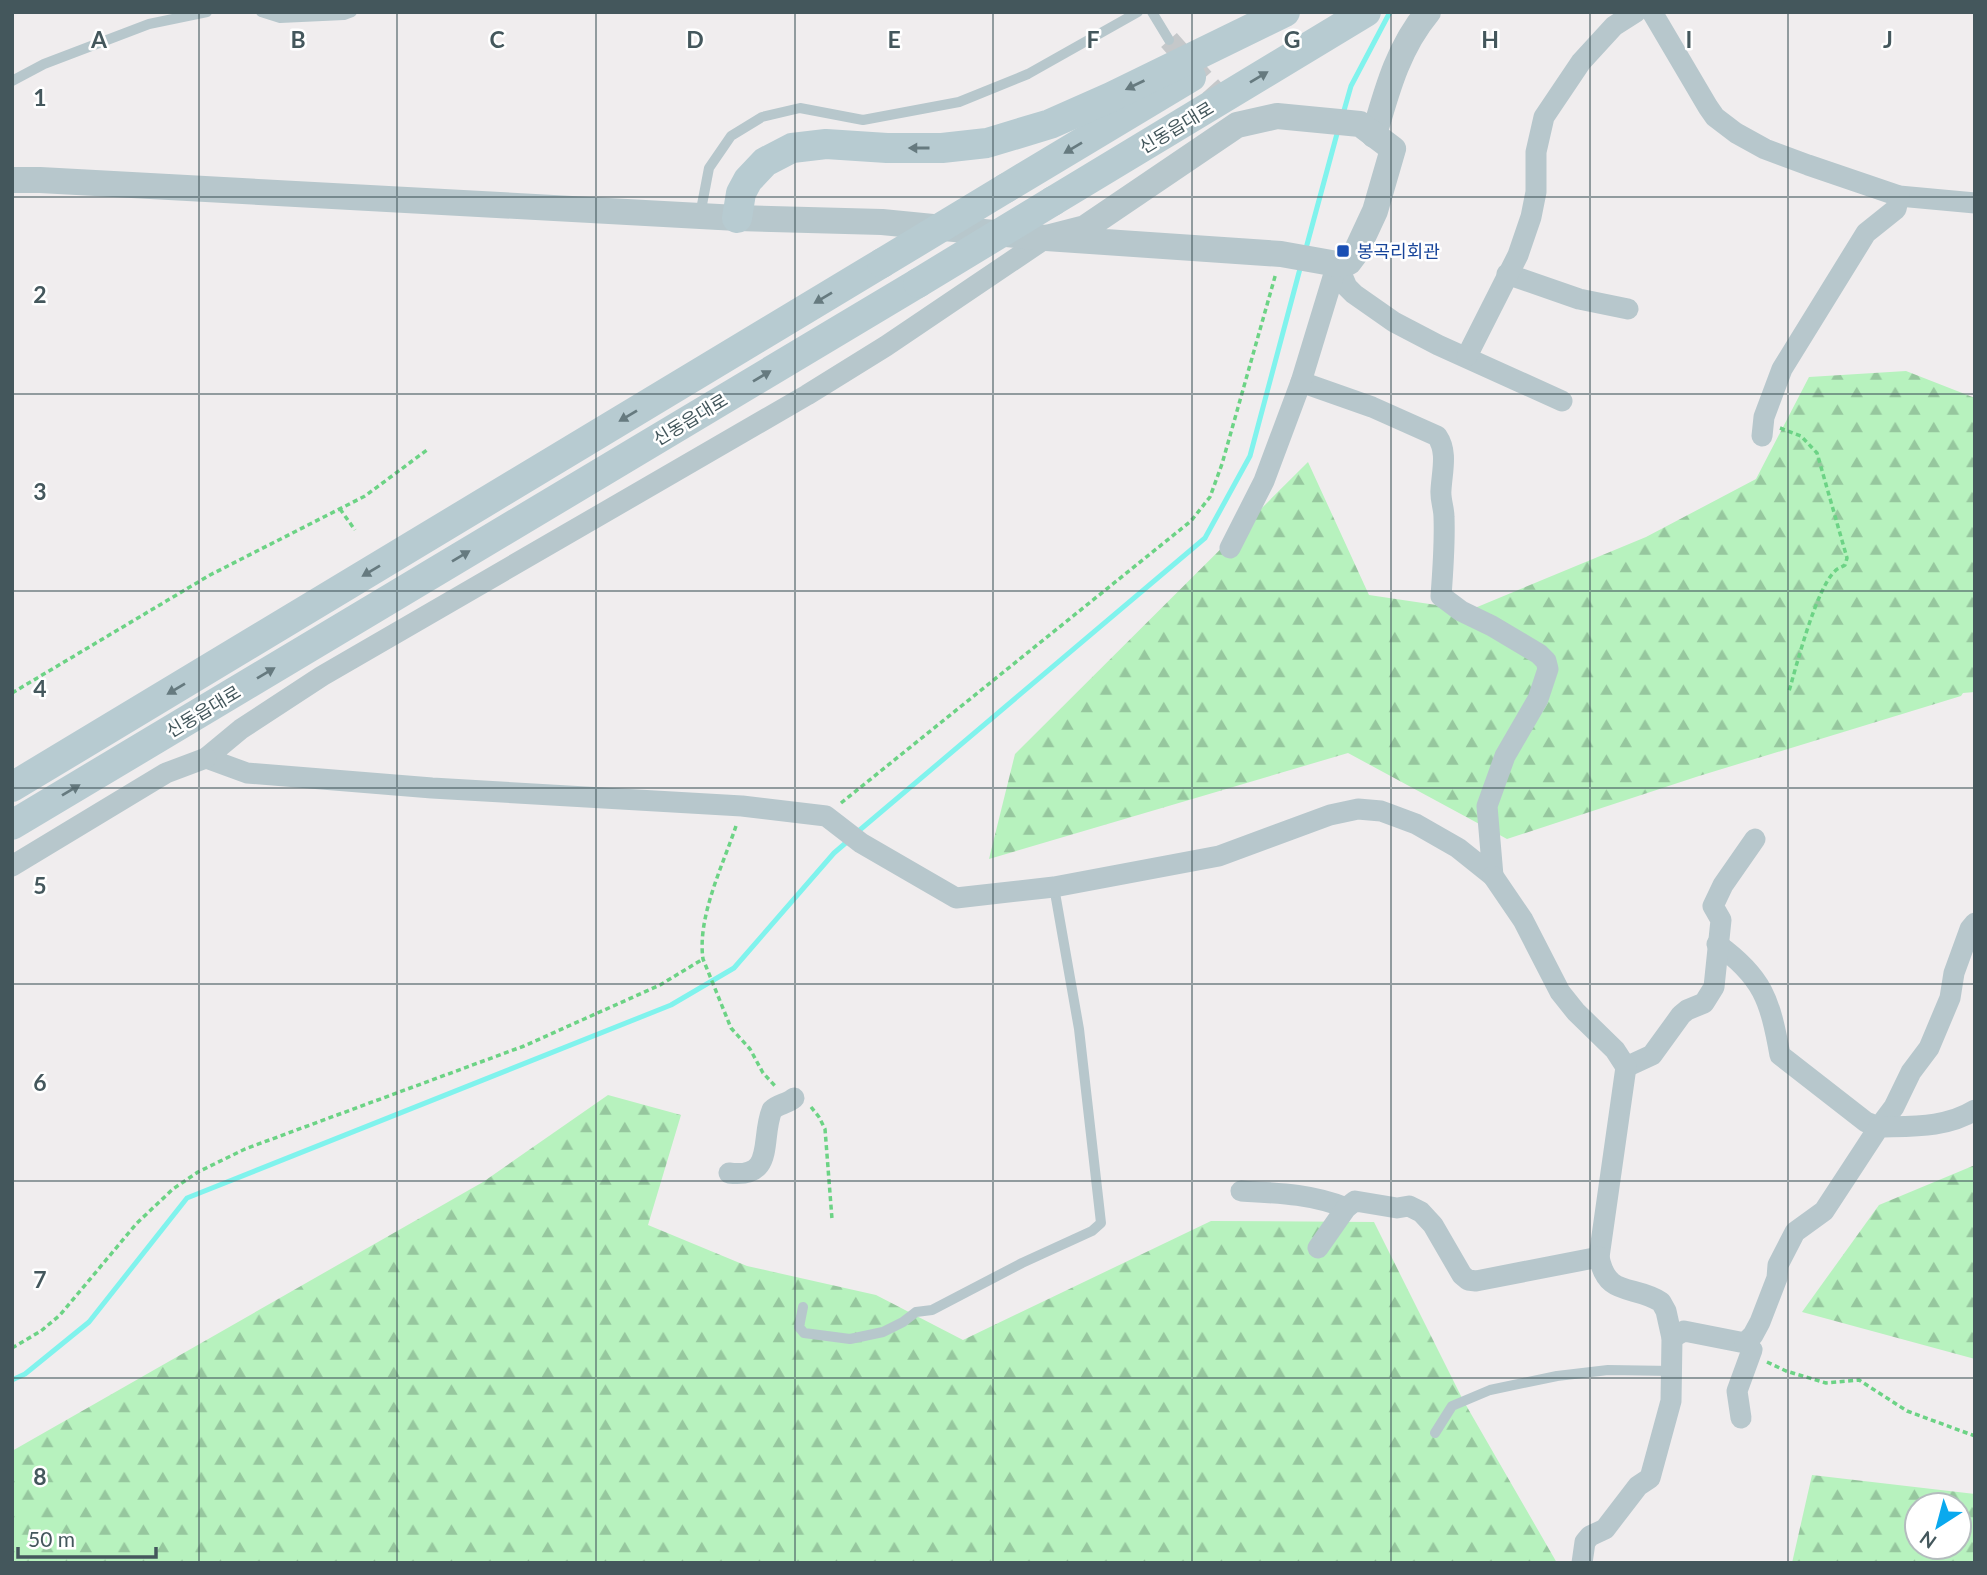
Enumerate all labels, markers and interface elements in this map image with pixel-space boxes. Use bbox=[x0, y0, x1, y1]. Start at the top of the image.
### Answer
text: A bbox=[90, 25, 108, 53]
text: B bbox=[290, 25, 306, 53]
text: C bbox=[489, 25, 505, 53]
text: D bbox=[686, 25, 704, 53]
text: E bbox=[887, 25, 901, 53]
text: F bbox=[1086, 25, 1100, 53]
text: G bbox=[1284, 25, 1300, 53]
text: H bbox=[1481, 25, 1499, 53]
text: I bbox=[1686, 25, 1692, 53]
text: J bbox=[1883, 25, 1893, 53]
one-way arrow bbox=[1249, 70, 1268, 83]
one-way arrow bbox=[1125, 80, 1145, 91]
text: 1 bbox=[33, 83, 47, 111]
street label: 신동읍대로 bbox=[1135, 96, 1217, 158]
one-way arrow bbox=[908, 142, 930, 154]
one-way arrow bbox=[1063, 142, 1082, 155]
place label: 봉곡리회관 bbox=[1357, 240, 1440, 262]
marker: 봉곡리회관 bbox=[1335, 243, 1351, 259]
text: 2 bbox=[33, 280, 47, 308]
one-way arrow bbox=[814, 292, 833, 305]
one-way arrow bbox=[752, 370, 771, 383]
street label: 신동읍대로 bbox=[649, 388, 731, 450]
one-way arrow bbox=[619, 409, 638, 422]
text: 3 bbox=[33, 477, 47, 505]
one-way arrow bbox=[452, 550, 471, 562]
one-way arrow bbox=[361, 565, 380, 578]
one-way arrow bbox=[257, 667, 276, 679]
text: 4 bbox=[33, 674, 47, 702]
street label: 신동읍대로 bbox=[162, 680, 244, 742]
one-way arrow bbox=[166, 682, 185, 695]
one-way arrow bbox=[61, 783, 80, 796]
text: 5 bbox=[33, 871, 47, 899]
text: 6 bbox=[33, 1068, 47, 1096]
text: 7 bbox=[33, 1265, 47, 1293]
text: 8 bbox=[33, 1462, 47, 1490]
north arrow bbox=[1903, 1491, 1973, 1561]
scale bar bbox=[18, 1516, 156, 1560]
text: 50 m bbox=[28, 1526, 75, 1551]
text: N bbox=[1915, 1527, 1940, 1554]

